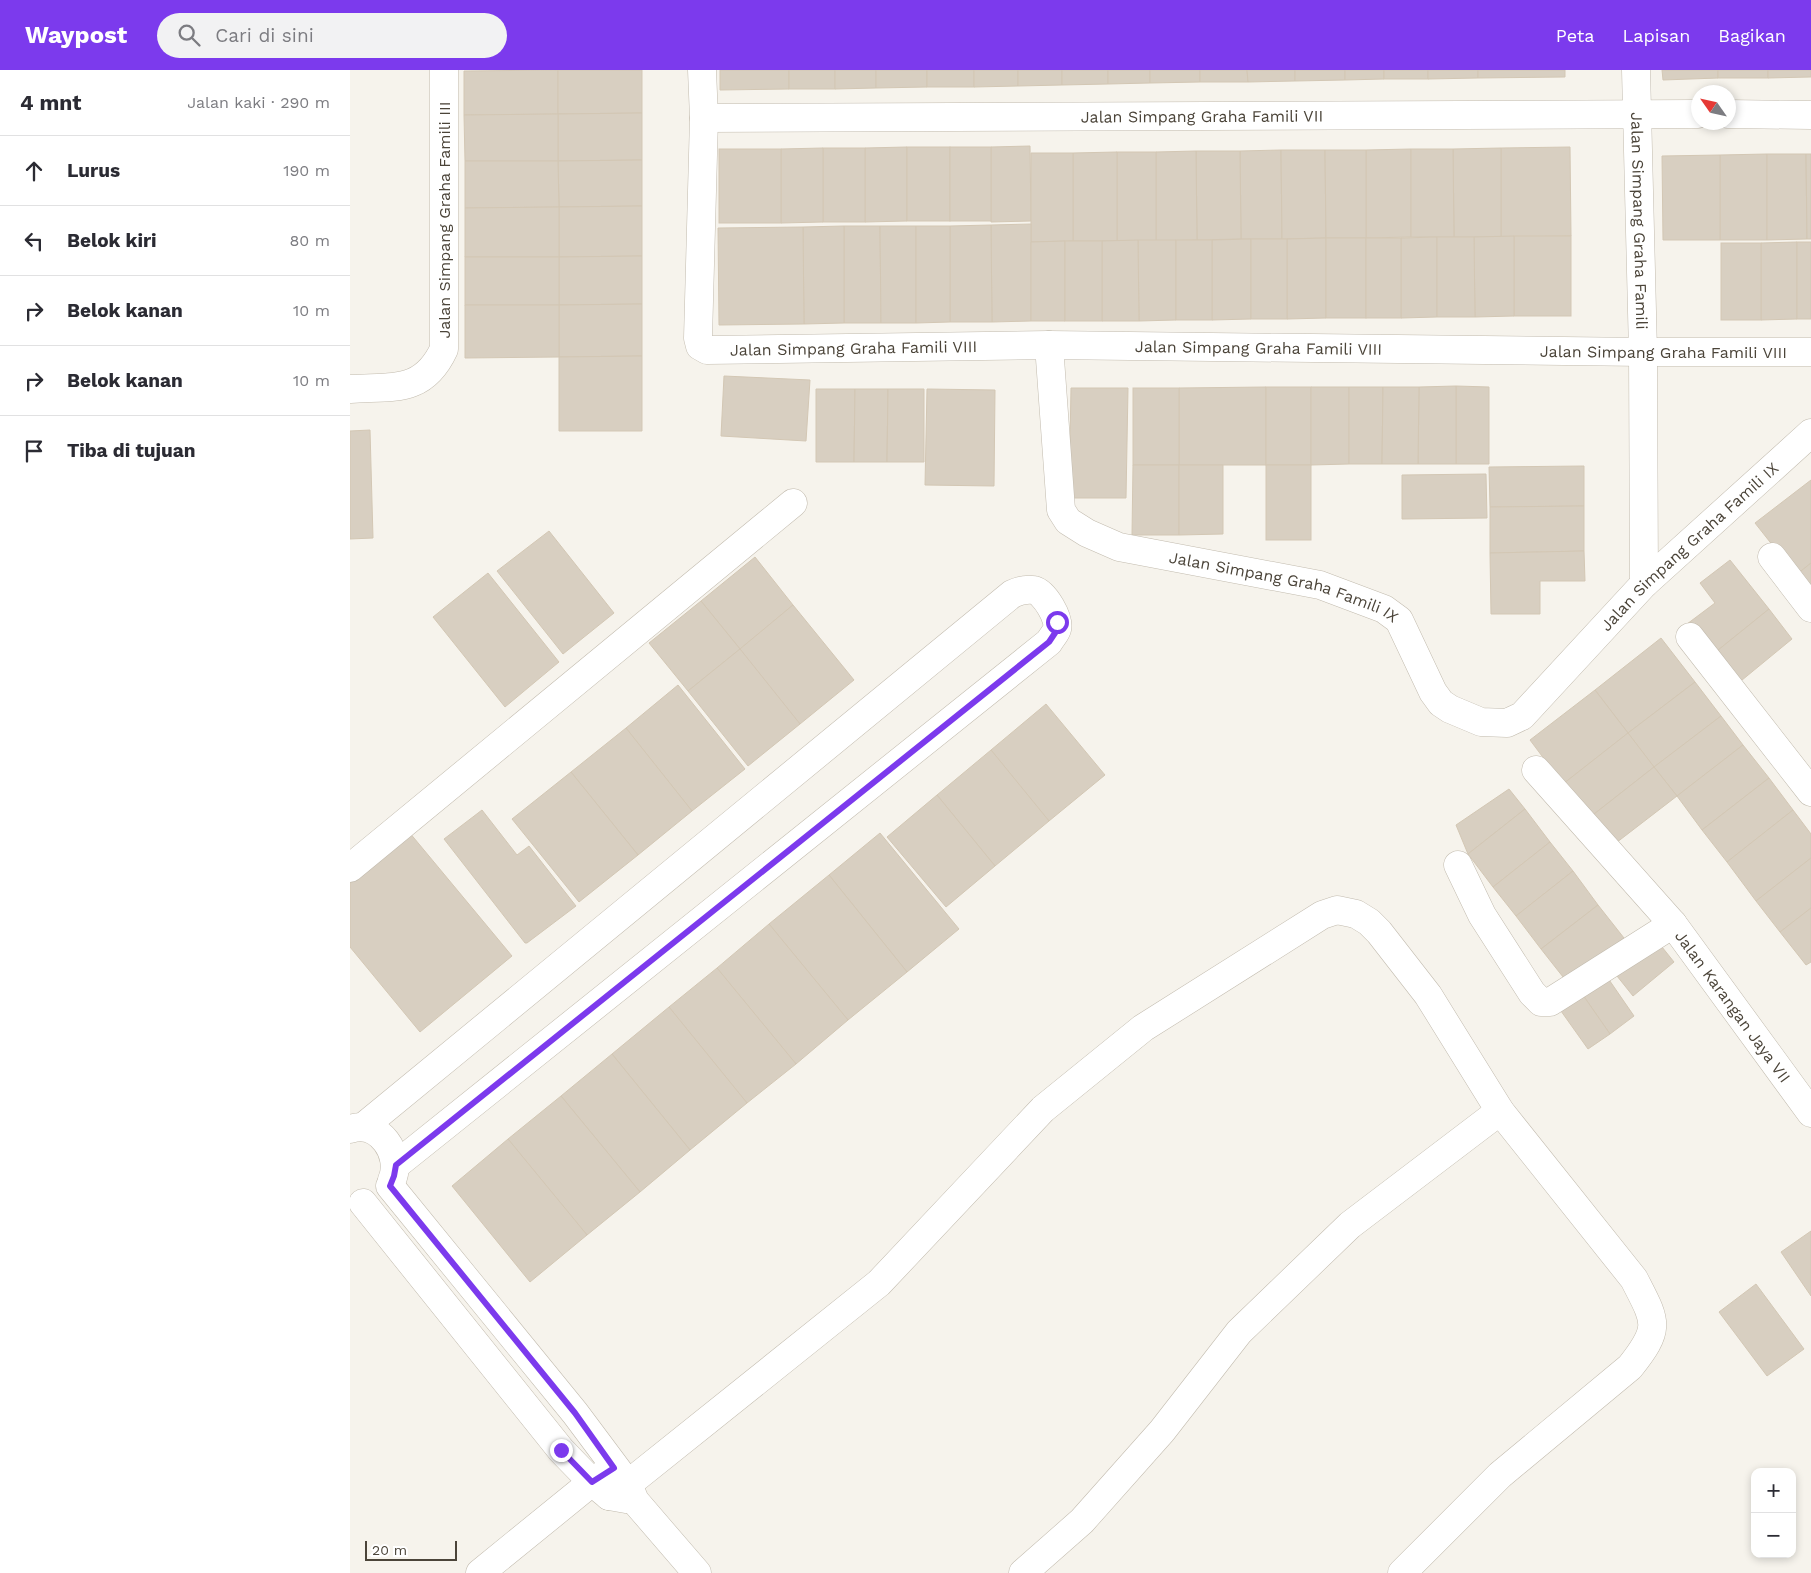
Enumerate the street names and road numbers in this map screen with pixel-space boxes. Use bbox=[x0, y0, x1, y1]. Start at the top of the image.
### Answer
street label: Jalan Simpang Graha Famili III bbox=[435, 101, 454, 339]
street label: Jalan Simpang Graha Famili VII bbox=[1081, 107, 1323, 126]
street label: Jalan Simpang Graha Famili bbox=[1627, 112, 1651, 330]
street label: Jalan Simpang Graha Famili VIII bbox=[730, 337, 977, 360]
street label: Jalan Simpang Graha Famili VIII bbox=[1135, 337, 1382, 359]
street label: Jalan Simpang Graha Famili VIII bbox=[1540, 342, 1787, 362]
street label: Jalan Simpang Graha Famili IX bbox=[1597, 458, 1783, 635]
street label: Jalan Simpang Graha Famili IX bbox=[1168, 548, 1402, 627]
street label: Jalan Karangan Jaya VII bbox=[1671, 927, 1794, 1086]

